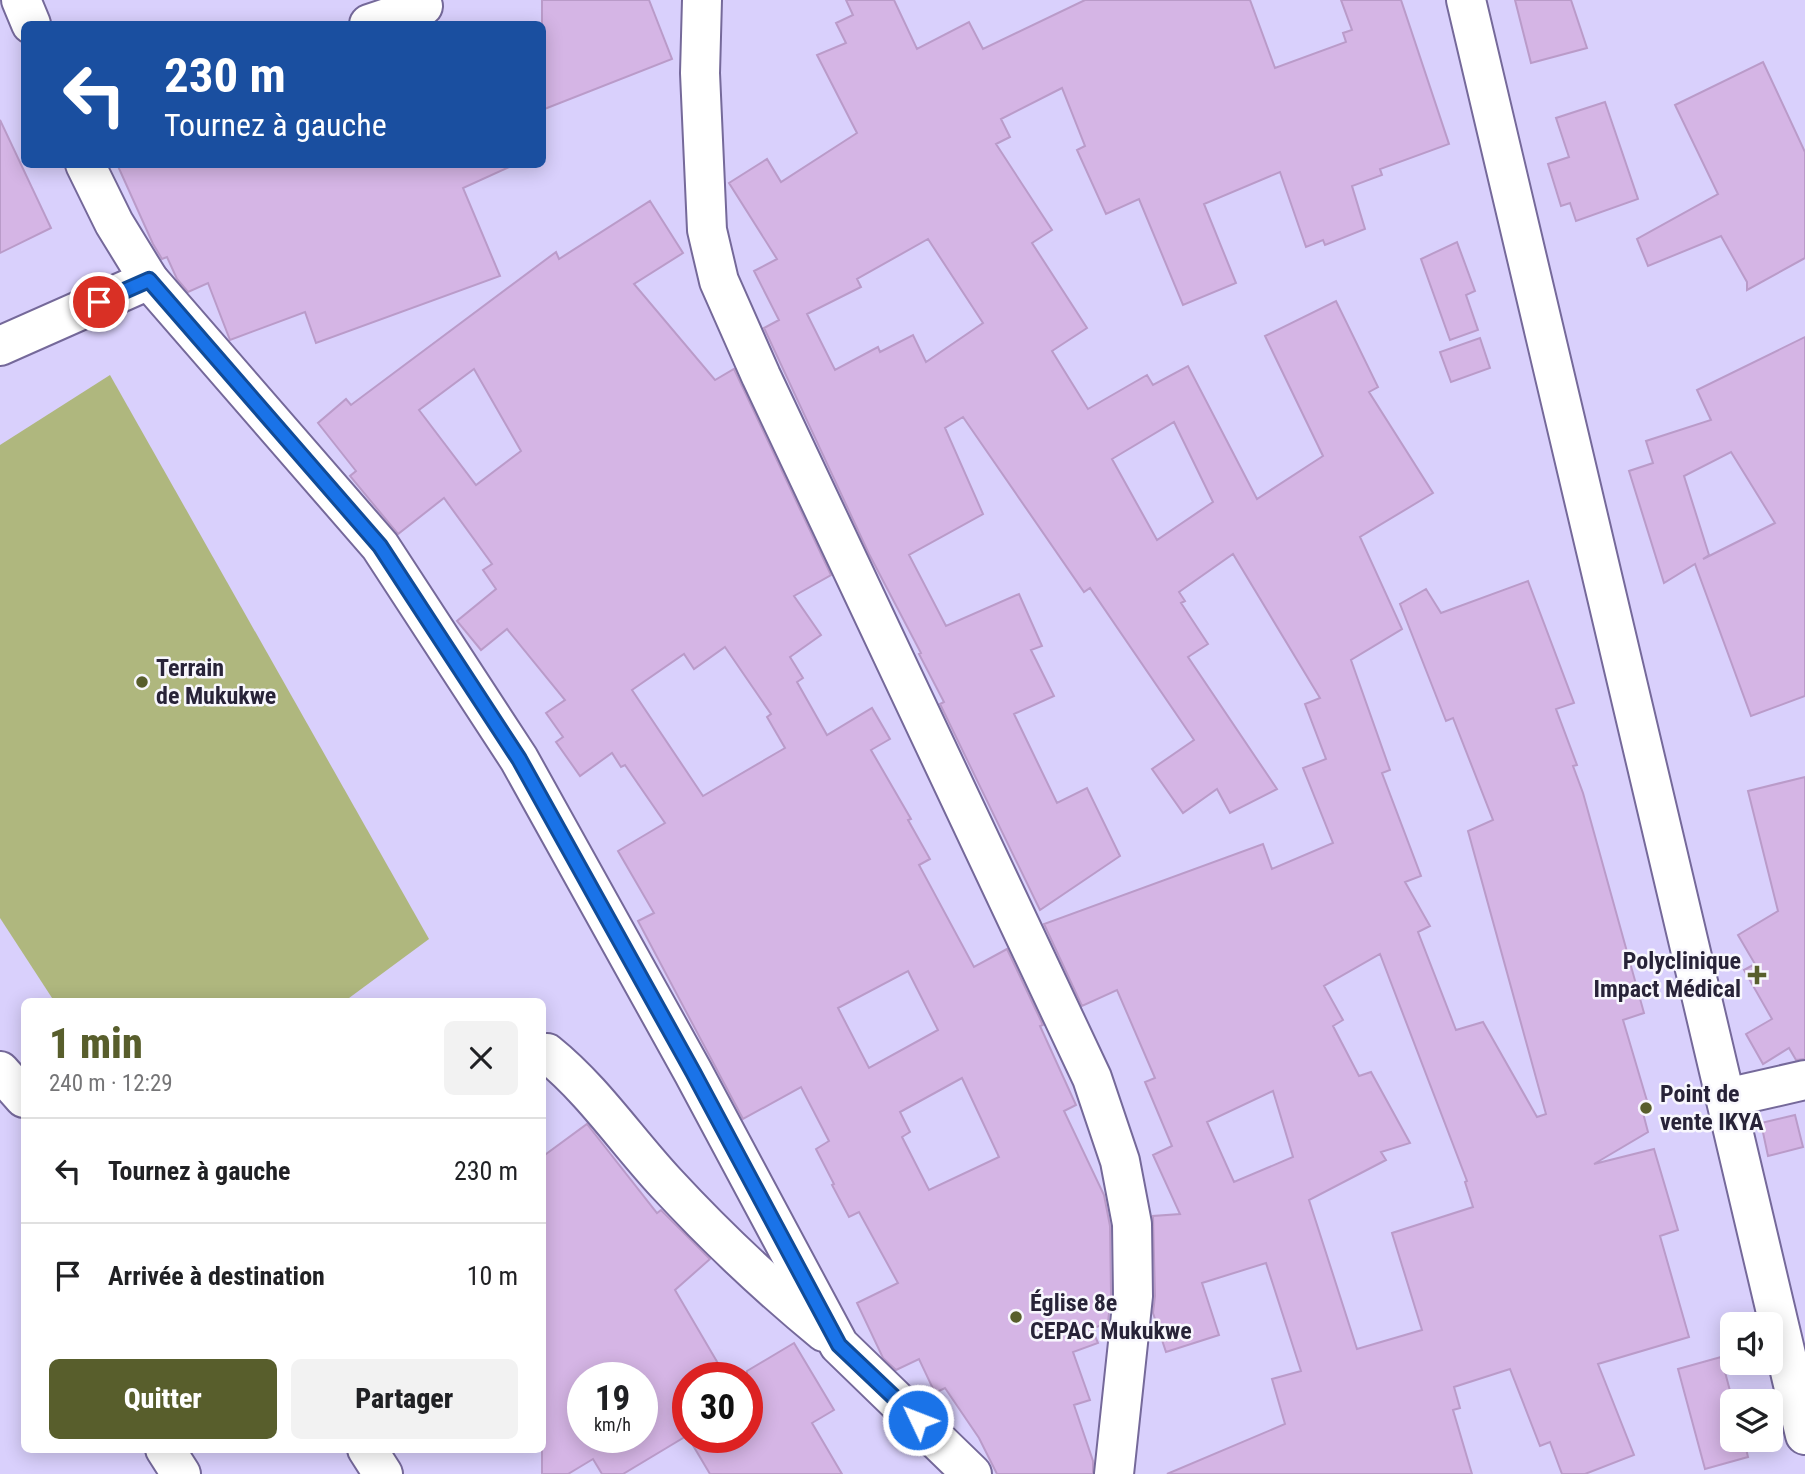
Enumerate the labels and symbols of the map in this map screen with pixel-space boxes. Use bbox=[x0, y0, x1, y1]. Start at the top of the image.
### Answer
pin bbox=[69, 272, 129, 332]
place label: Terrain de Mukukwe bbox=[156, 654, 276, 710]
marker: Terrain de Mukukwe bbox=[134, 674, 150, 690]
place label: Polyclinique Impact Médical bbox=[1594, 947, 1741, 1003]
marker: Polyclinique Impact Médical bbox=[1747, 965, 1767, 985]
place label: Point de vente IKYA bbox=[1660, 1080, 1764, 1136]
marker: Point de vente IKYA bbox=[1638, 1100, 1654, 1116]
place label: Église 8e CEPAC Mukukwe bbox=[1030, 1289, 1192, 1345]
marker: Église 8e CEPAC Mukukwe bbox=[1008, 1309, 1024, 1325]
speed limit sign: 30 bbox=[672, 1362, 763, 1453]
position arrow bbox=[881, 1383, 955, 1457]

